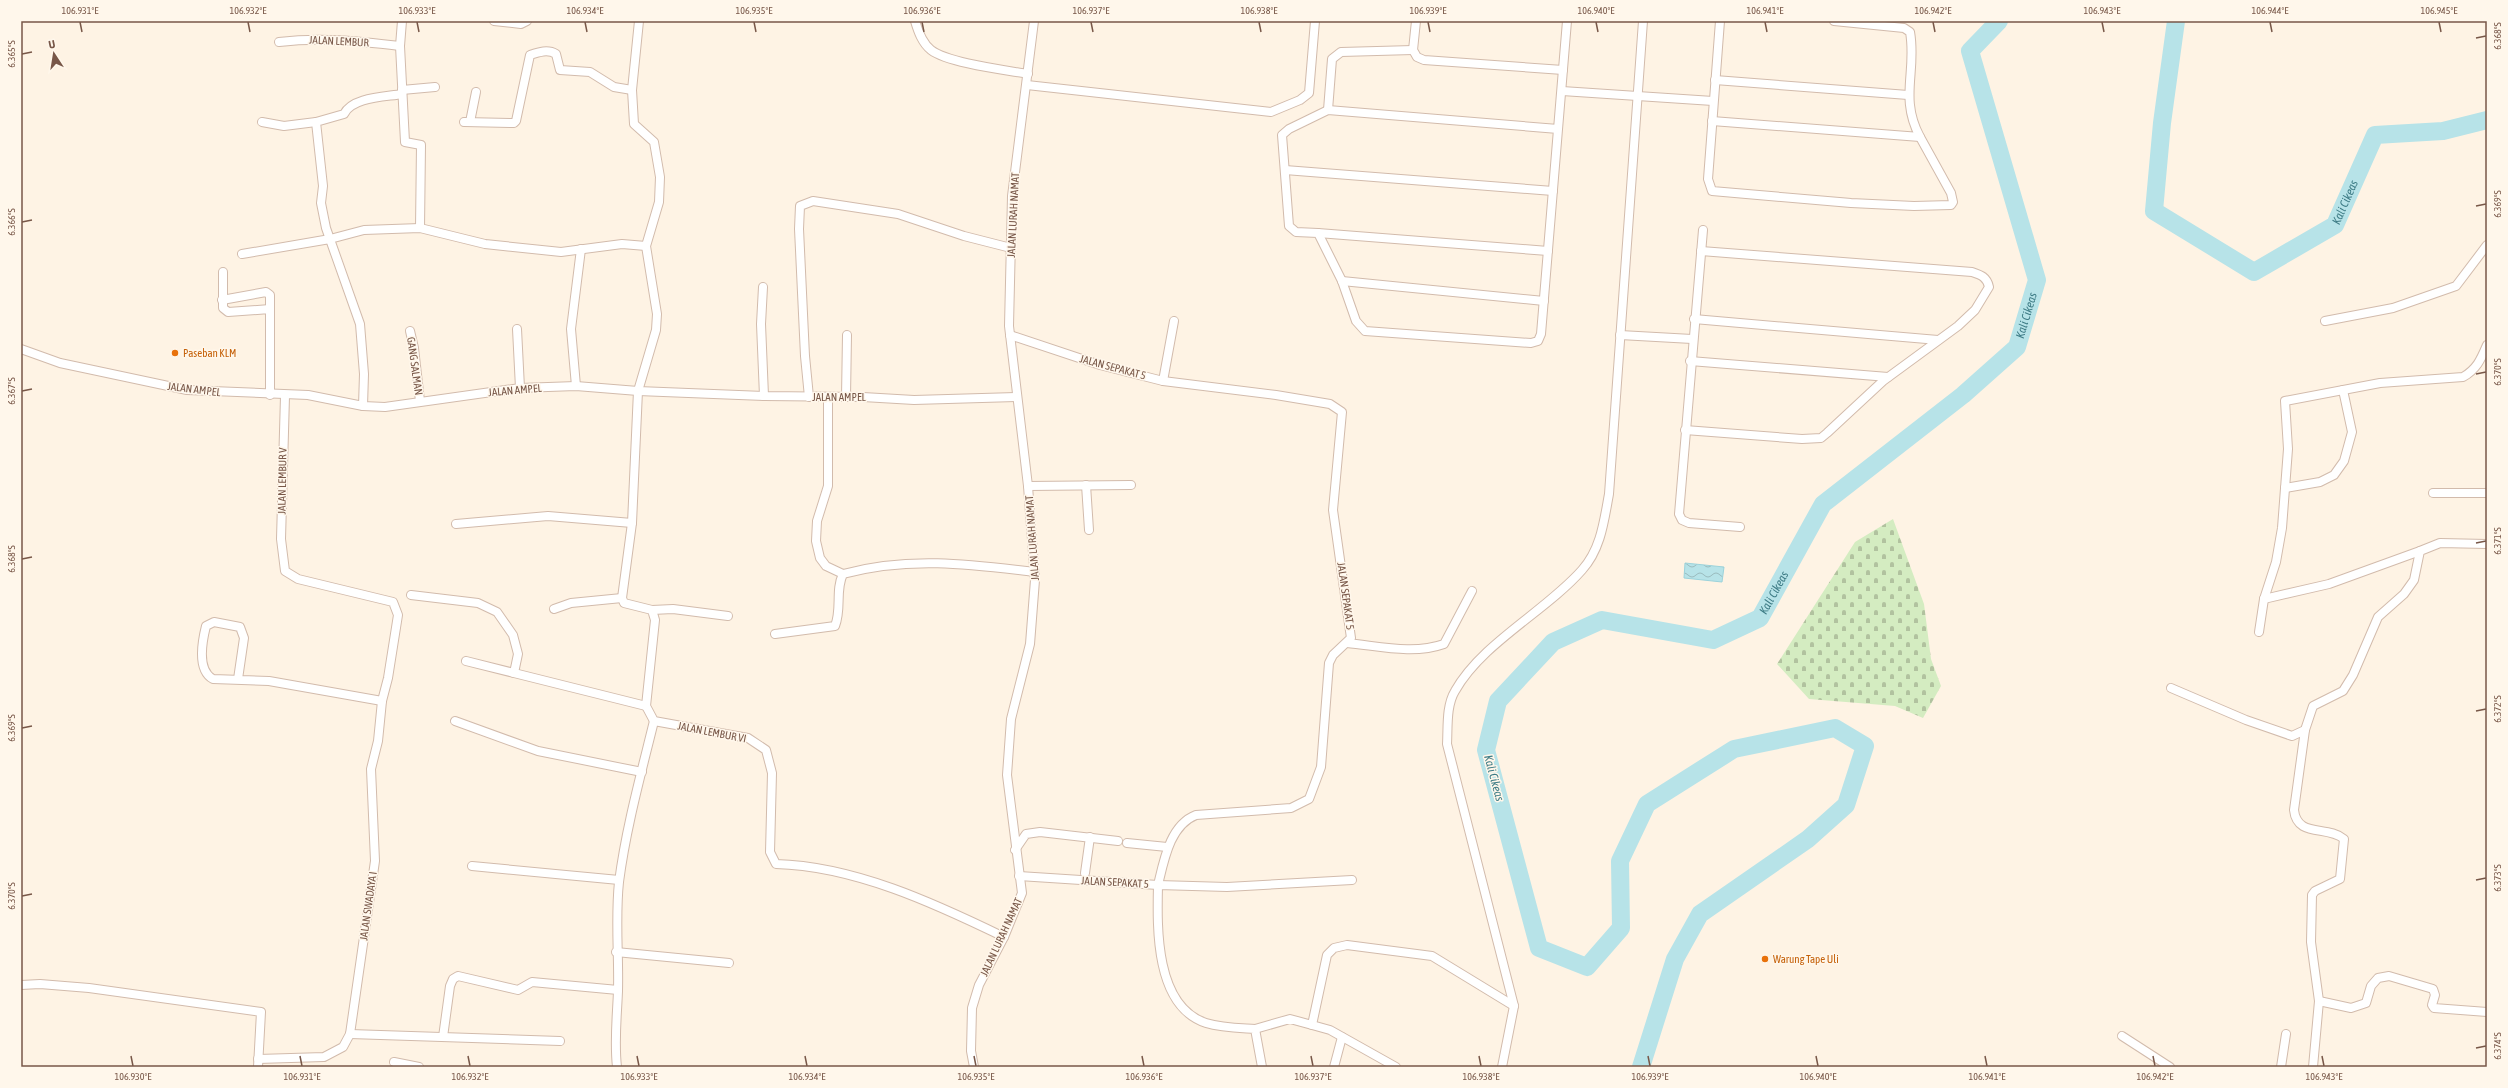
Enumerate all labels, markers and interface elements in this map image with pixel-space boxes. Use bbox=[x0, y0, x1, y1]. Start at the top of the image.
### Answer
text: 106.931°E bbox=[62, 5, 99, 16]
text: 106.932°E bbox=[230, 5, 267, 16]
text: 106.933°E bbox=[399, 5, 436, 16]
text: 106.934°E bbox=[567, 5, 604, 16]
text: 106.935°E bbox=[736, 5, 773, 16]
text: 106.936°E bbox=[904, 5, 941, 16]
text: 106.937°E bbox=[1073, 5, 1110, 16]
text: 106.938°E bbox=[1241, 5, 1278, 16]
text: 106.939°E bbox=[1410, 5, 1447, 16]
text: 106.940°E bbox=[1578, 5, 1615, 16]
text: 106.941°E bbox=[1747, 5, 1784, 16]
text: 106.942°E bbox=[1915, 5, 1952, 16]
text: 106.943°E bbox=[2084, 5, 2121, 16]
text: 106.944°E bbox=[2252, 5, 2289, 16]
text: 106.945°E bbox=[2421, 5, 2458, 16]
text: 6.368°S bbox=[2492, 22, 2503, 50]
street label: JALAN LEMBUR bbox=[309, 33, 370, 49]
north arrow bbox=[34, 34, 74, 74]
text: U bbox=[47, 38, 56, 51]
text: 6.365°S bbox=[6, 40, 17, 68]
street label: JALAN LURAH NAMAT bbox=[1005, 172, 1021, 258]
water label: Kali Cikeas bbox=[2329, 178, 2361, 227]
text: 6.369°S bbox=[2492, 190, 2503, 218]
text: 6.366°S bbox=[6, 208, 17, 236]
water label: Kali Cikeas bbox=[2013, 291, 2040, 340]
street label: GANG SALMAN bbox=[405, 336, 425, 396]
place label: Paseban KLM bbox=[183, 347, 236, 359]
marker: Paseban KLM bbox=[170, 348, 180, 358]
street label: JALAN SEPAKAT 5 bbox=[1079, 352, 1147, 382]
text: 6.370°S bbox=[2492, 358, 2503, 386]
text: 6.367°S bbox=[6, 377, 17, 405]
street label: JALAN AMPEL bbox=[167, 380, 222, 398]
street label: JALAN AMPEL bbox=[488, 382, 543, 398]
street label: JALAN AMPEL bbox=[812, 391, 867, 403]
street label: JALAN LEMBUR V bbox=[275, 447, 289, 515]
street label: JALAN LURAH NAMAT bbox=[1023, 495, 1041, 581]
text: 6.371°S bbox=[2492, 527, 2503, 555]
text: 6.368°S bbox=[6, 545, 17, 573]
street label: JALAN SEPAKAT 5 bbox=[1335, 561, 1357, 631]
water label: Kali Cikeas bbox=[1756, 569, 1791, 617]
text: 6.372°S bbox=[2492, 695, 2503, 723]
text: 6.369°S bbox=[6, 714, 17, 742]
street label: JALAN LEMBUR VI bbox=[677, 719, 747, 745]
water label: Kali Cikeas bbox=[1481, 753, 1507, 803]
text: 6.373°S bbox=[2492, 864, 2503, 892]
street label: JALAN SWADAYA I bbox=[357, 871, 379, 941]
street label: JALAN SEPAKAT 5 bbox=[1081, 874, 1149, 890]
text: 6.370°S bbox=[6, 882, 17, 910]
street label: JALAN LURAH NAMAT bbox=[978, 896, 1024, 978]
place label: Warung Tape Uli bbox=[1773, 953, 1839, 965]
marker: Warung Tape Uli bbox=[1760, 954, 1770, 964]
text: 6.374°S bbox=[2492, 1032, 2503, 1060]
text: 106.930°E bbox=[115, 1071, 152, 1082]
text: 106.931°E bbox=[284, 1071, 321, 1082]
text: 106.932°E bbox=[452, 1071, 489, 1082]
text: 106.933°E bbox=[621, 1071, 658, 1082]
text: 106.934°E bbox=[789, 1071, 826, 1082]
text: 106.935°E bbox=[958, 1071, 995, 1082]
text: 106.936°E bbox=[1126, 1071, 1163, 1082]
text: 106.937°E bbox=[1295, 1071, 1332, 1082]
text: 106.938°E bbox=[1463, 1071, 1500, 1082]
text: 106.939°E bbox=[1632, 1071, 1669, 1082]
text: 106.940°E bbox=[1800, 1071, 1837, 1082]
text: 106.941°E bbox=[1969, 1071, 2006, 1082]
text: 106.942°E bbox=[2137, 1071, 2174, 1082]
text: 106.943°E bbox=[2306, 1071, 2343, 1082]

